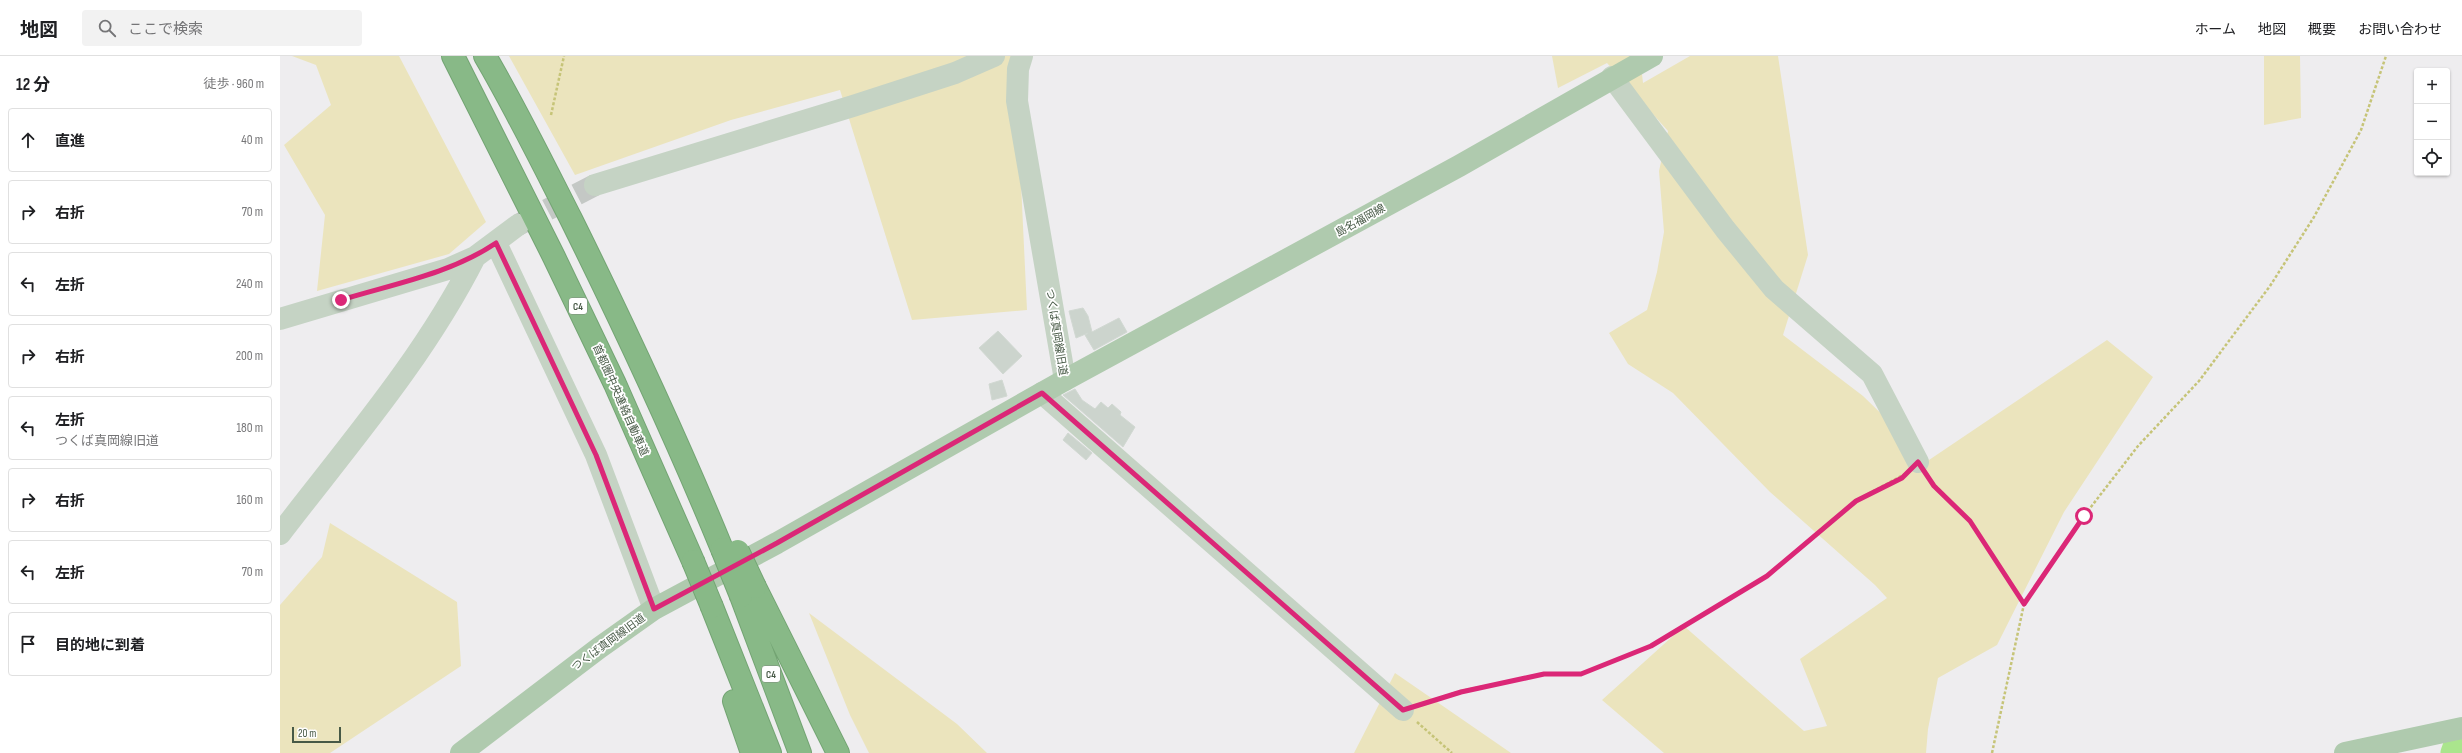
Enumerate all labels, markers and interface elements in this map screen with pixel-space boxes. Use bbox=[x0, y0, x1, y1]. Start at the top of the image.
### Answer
search box bbox=[82, 10, 362, 46]
icon: search bbox=[96, 17, 118, 39]
text: 地図 bbox=[20, 19, 58, 42]
text: ここで検索 bbox=[128, 20, 203, 39]
text: ホーム bbox=[2194, 21, 2236, 38]
text: 地図 bbox=[2258, 21, 2286, 38]
text: 概要 bbox=[2308, 21, 2336, 38]
text: お問い合わせ bbox=[2358, 21, 2442, 38]
map controls bbox=[2414, 68, 2450, 176]
button: + bbox=[2414, 68, 2450, 104]
text: 12 分 bbox=[16, 75, 50, 95]
text: 徒歩 · 960 m bbox=[204, 76, 264, 92]
button: − bbox=[2414, 104, 2450, 140]
icon: ahead bbox=[17, 129, 39, 151]
text: 直進 bbox=[55, 132, 85, 151]
text: 40 m bbox=[241, 132, 263, 148]
button: locate bbox=[2414, 140, 2450, 176]
icon: right bbox=[17, 201, 39, 223]
street label: 島名福岡線 bbox=[1333, 201, 1387, 239]
text: 右折 bbox=[55, 204, 85, 223]
text: 70 m bbox=[242, 204, 263, 220]
icon: left bbox=[17, 273, 39, 295]
text: 左折 bbox=[55, 276, 85, 295]
text: 240 m bbox=[236, 276, 263, 292]
street label: つくば真岡線旧道 bbox=[1043, 288, 1070, 377]
route end bbox=[332, 291, 350, 309]
road number: C4 bbox=[569, 298, 587, 314]
street label: 首都圏中央連絡自動車道 bbox=[590, 342, 651, 458]
icon: right bbox=[17, 345, 39, 367]
text: 右折 bbox=[55, 348, 85, 367]
text: 200 m bbox=[236, 348, 263, 364]
text: 左折 bbox=[55, 411, 85, 430]
icon: left bbox=[17, 417, 39, 439]
text: 180 m bbox=[237, 420, 263, 436]
text: つくば真岡線旧道 bbox=[55, 433, 159, 449]
icon: right bbox=[17, 489, 39, 511]
text: 右折 bbox=[55, 492, 85, 511]
text: 160 m bbox=[237, 492, 263, 508]
route start bbox=[2075, 507, 2093, 525]
icon: left bbox=[17, 561, 39, 583]
text: 左折 bbox=[55, 564, 85, 583]
text: 70 m bbox=[242, 564, 263, 580]
street label: つくば真岡線旧道 bbox=[569, 611, 648, 674]
icon: arrive bbox=[17, 633, 39, 655]
text: 目的地に到着 bbox=[55, 636, 145, 655]
road number: C4 bbox=[762, 666, 780, 682]
scale bar bbox=[292, 725, 341, 744]
text: 20 m bbox=[298, 727, 316, 740]

